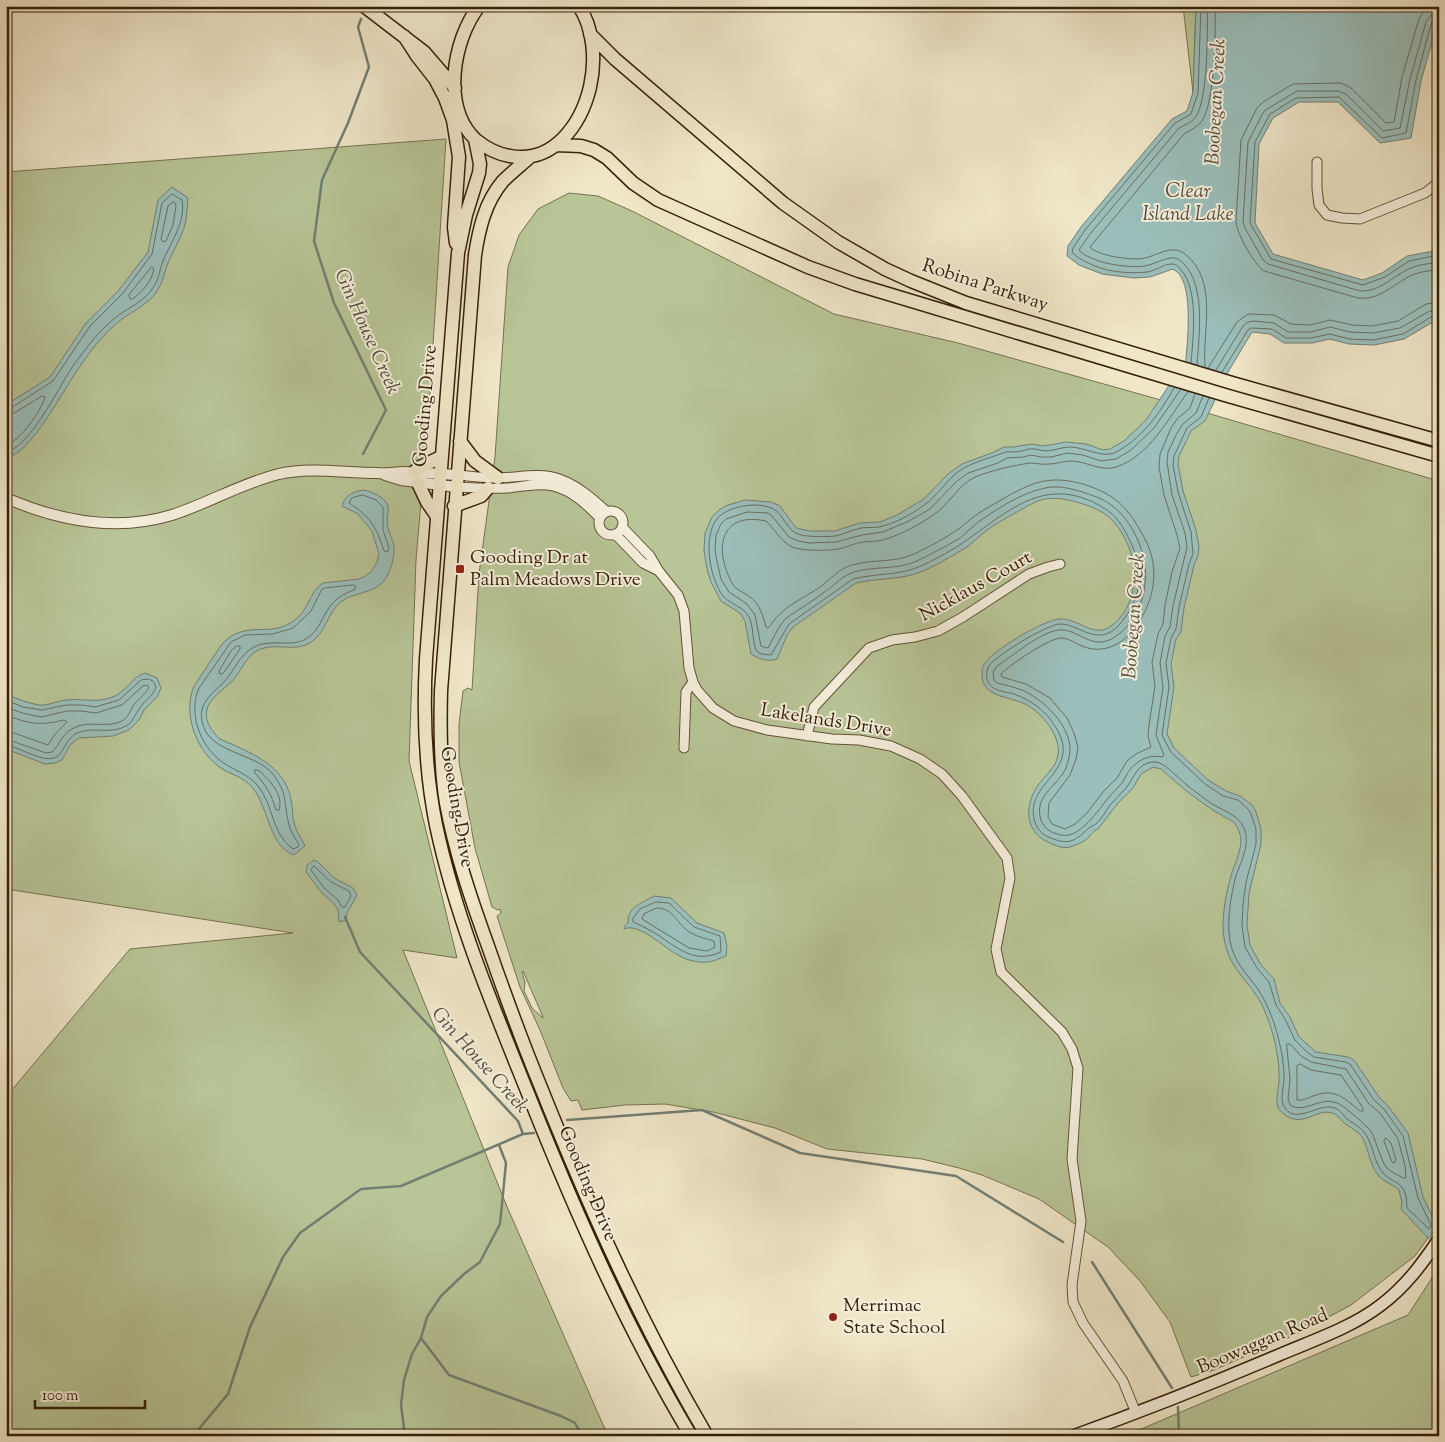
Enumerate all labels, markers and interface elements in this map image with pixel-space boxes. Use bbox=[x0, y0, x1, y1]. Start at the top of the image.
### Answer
water label: Boobegan Creek bbox=[1199, 38, 1235, 166]
water label: Clear Island Lake bbox=[1143, 178, 1233, 230]
street label: Robina Parkway bbox=[918, 253, 1052, 319]
water label: Gin House Creek bbox=[325, 265, 407, 399]
street label: Gooding Drive bbox=[407, 344, 445, 468]
place label: Gooding Dr at Palm Meadows Drive bbox=[470, 545, 641, 594]
street label: Nicklaus Court bbox=[915, 545, 1038, 629]
water label: Boobegan Creek bbox=[1116, 552, 1154, 680]
marker: Gooding Dr at Palm Meadows Drive bbox=[454, 563, 466, 575]
street label: Lakelands Drive bbox=[759, 697, 893, 745]
street label: Gooding Drive bbox=[432, 744, 480, 870]
water label: Gin House Creek bbox=[423, 1001, 535, 1121]
street label: Gooding Drive bbox=[551, 1122, 623, 1246]
place label: Merrimac State School bbox=[843, 1293, 946, 1342]
street label: Boowaggan Road bbox=[1193, 1302, 1333, 1382]
marker: Merrimac State School bbox=[827, 1311, 839, 1323]
scale bar bbox=[35, 1377, 145, 1409]
text: 100 m bbox=[42, 1386, 79, 1407]

